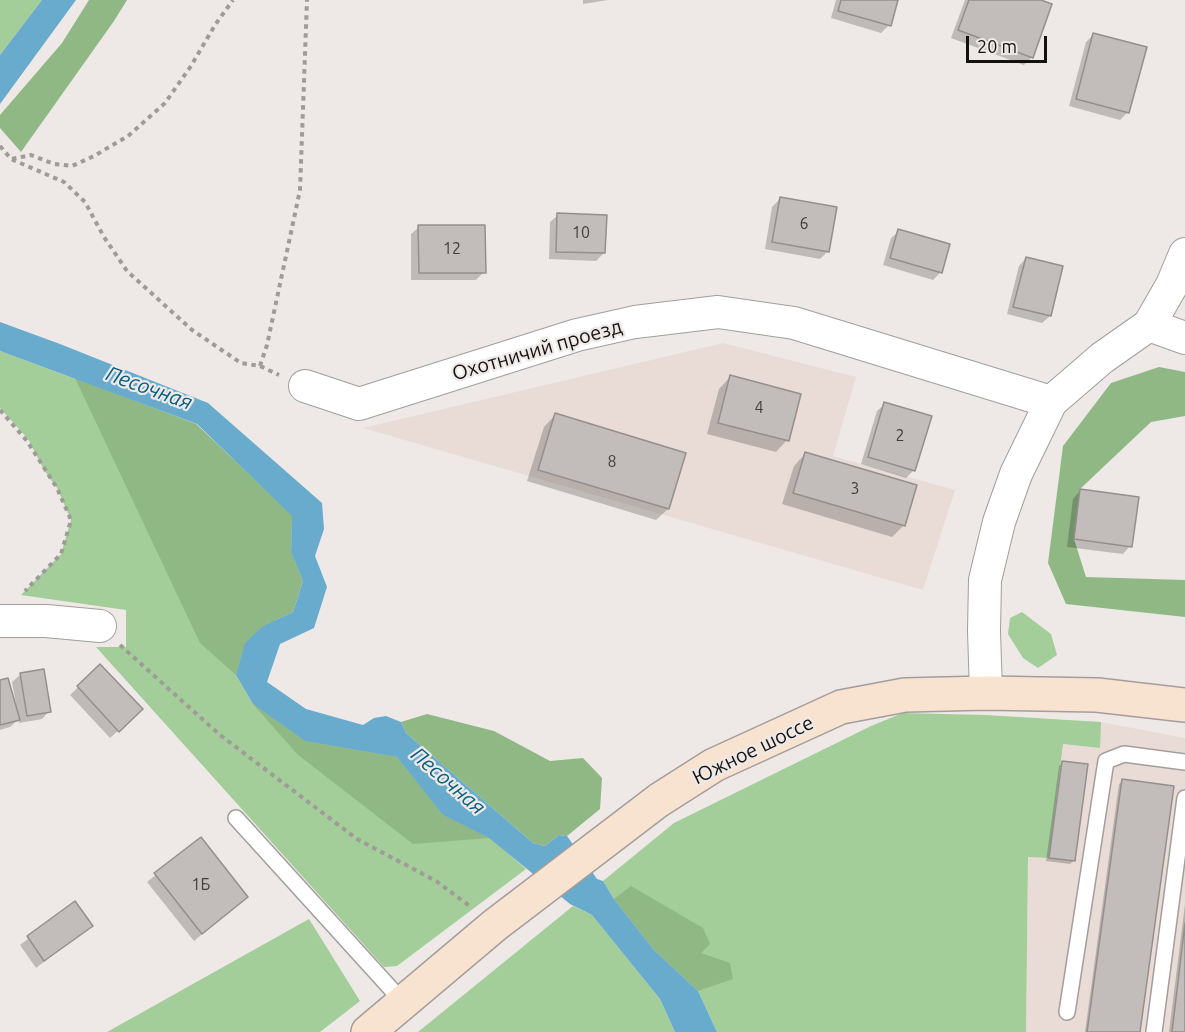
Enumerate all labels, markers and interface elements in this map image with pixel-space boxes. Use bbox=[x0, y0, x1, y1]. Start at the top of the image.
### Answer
scale bar bbox=[969, 24, 1050, 62]
text: 20 m bbox=[977, 36, 1017, 56]
house number: 6 bbox=[799, 214, 809, 234]
house number: 10 bbox=[572, 223, 590, 243]
house number: 12 bbox=[443, 239, 461, 259]
street label: Охотничий проезд bbox=[449, 314, 625, 386]
water label: Песочная bbox=[102, 361, 196, 415]
house number: 4 bbox=[754, 398, 764, 418]
house number: 2 bbox=[895, 426, 905, 446]
house number: 8 bbox=[607, 452, 617, 472]
house number: 3 bbox=[850, 479, 860, 499]
street label: Южное шоссе bbox=[689, 710, 817, 790]
water label: Песочная bbox=[406, 742, 490, 820]
house number: 1Б bbox=[192, 875, 210, 895]

